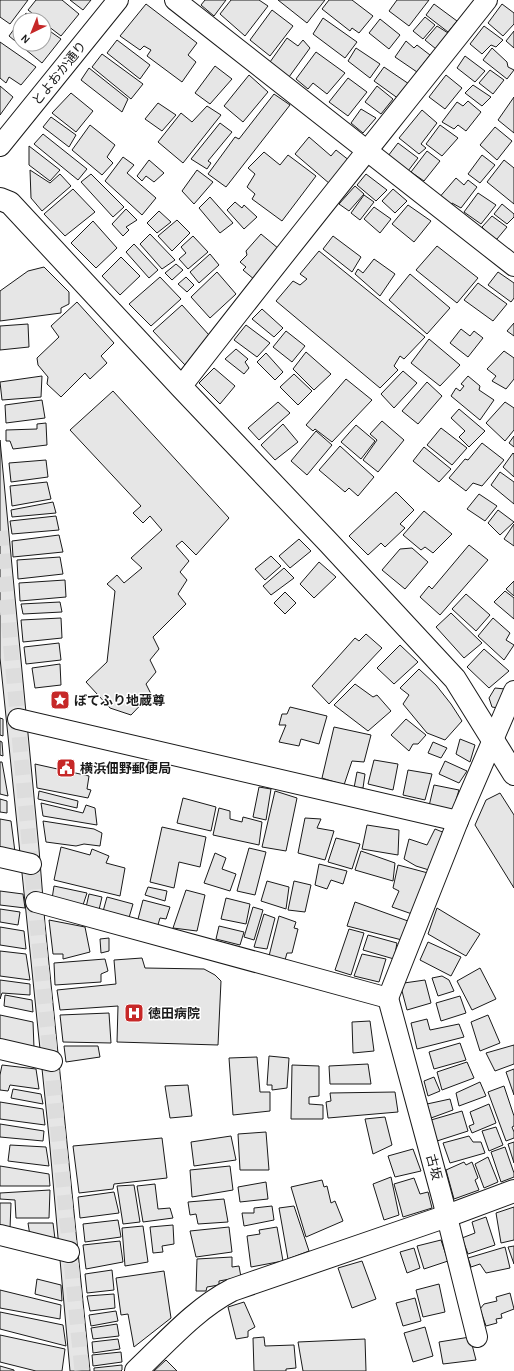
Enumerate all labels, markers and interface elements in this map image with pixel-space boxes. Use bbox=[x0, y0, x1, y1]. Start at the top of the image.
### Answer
north arrow bbox=[12, 12, 52, 52]
text: N bbox=[18, 32, 33, 46]
street label: とよおか通り bbox=[29, 38, 89, 108]
place icon: ぼてふり地蔵尊 bbox=[49, 689, 71, 711]
place label: ぼてふり地蔵尊 bbox=[74, 693, 165, 708]
public building icon: 横浜佃野郵便局 bbox=[55, 757, 77, 779]
place label: 横浜佃野郵便局 bbox=[80, 761, 171, 776]
hospital icon: 徳田病院 bbox=[123, 1002, 145, 1024]
place label: 徳田病院 bbox=[148, 1006, 200, 1021]
street label: 古坂 bbox=[423, 1152, 445, 1182]

